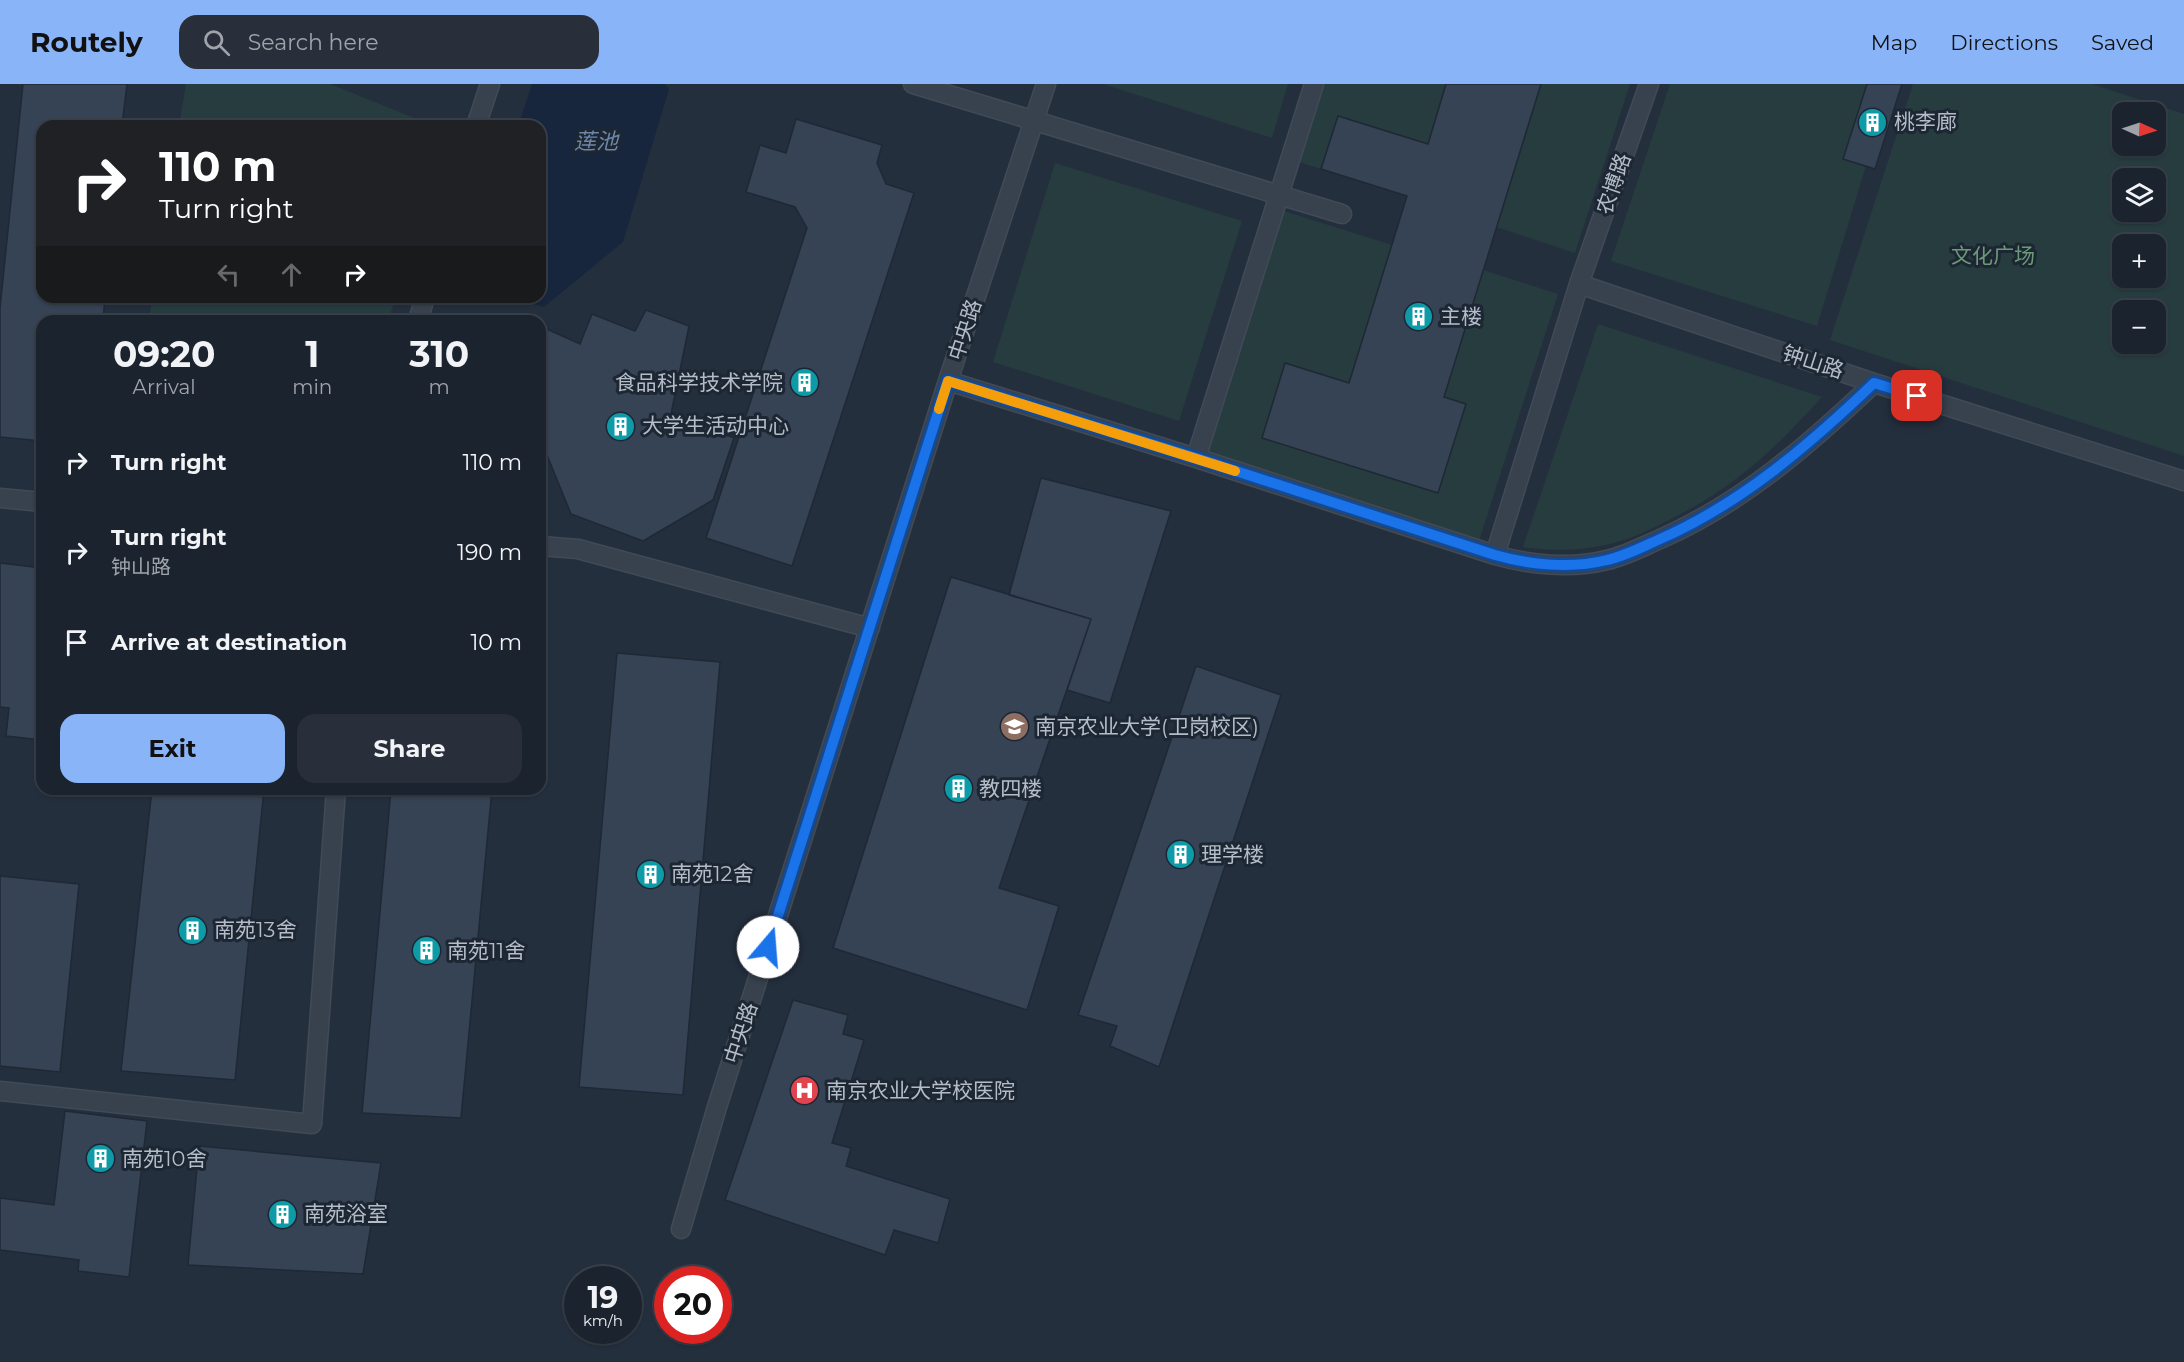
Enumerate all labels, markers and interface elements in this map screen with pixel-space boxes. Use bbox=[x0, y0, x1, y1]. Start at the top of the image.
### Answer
search box bbox=[179, 15, 599, 69]
text: Routely bbox=[30, 25, 143, 59]
icon: search bbox=[200, 26, 233, 59]
text: Search here bbox=[248, 29, 379, 56]
text: Map bbox=[1871, 30, 1917, 55]
text: Directions bbox=[1950, 30, 2058, 55]
text: Saved bbox=[2091, 30, 2154, 55]
north arrow bbox=[2112, 102, 2166, 156]
map controls bbox=[2112, 102, 2166, 354]
building icon: 桃李廊 bbox=[1857, 106, 1889, 138]
place label: 桃李廊 bbox=[1894, 109, 1957, 134]
water label: 莲池 bbox=[574, 128, 620, 155]
text: 110 m bbox=[159, 140, 276, 192]
icon: right bbox=[60, 144, 138, 222]
street label: 农博路 bbox=[1591, 150, 1636, 218]
button: layers bbox=[2112, 168, 2166, 222]
text: Turn right bbox=[159, 192, 294, 225]
button: + bbox=[2112, 234, 2166, 288]
park label: 文化广场 bbox=[1951, 243, 2035, 268]
icon: left bbox=[212, 258, 245, 291]
icon: ahead bbox=[275, 258, 308, 291]
icon: right bbox=[338, 258, 371, 291]
street label: 中央路 bbox=[943, 296, 986, 364]
button: − bbox=[2112, 300, 2166, 354]
building icon: 主楼 bbox=[1403, 301, 1435, 333]
place label: 主楼 bbox=[1440, 304, 1482, 329]
text: 09:20 bbox=[113, 332, 215, 376]
text: 1 bbox=[305, 332, 319, 376]
text: 310 bbox=[409, 332, 469, 376]
street label: 钟山路 bbox=[1779, 340, 1847, 383]
building icon: 食品科学技术学院 bbox=[788, 367, 820, 399]
place label: 食品科学技术学院 bbox=[615, 370, 783, 395]
pin bbox=[1891, 370, 1942, 421]
text: Arrival bbox=[133, 375, 196, 399]
text: min bbox=[292, 375, 332, 399]
text: m bbox=[429, 375, 450, 399]
icon: arrive bbox=[1900, 379, 1933, 412]
building icon: 大学生活动中心 bbox=[605, 410, 637, 442]
place label: 大学生活动中心 bbox=[642, 413, 789, 438]
icon: right bbox=[60, 446, 93, 479]
text: Turn right bbox=[111, 449, 226, 476]
text: 110 m bbox=[462, 449, 522, 476]
text: Turn right bbox=[111, 524, 226, 551]
icon: right bbox=[60, 536, 93, 569]
text: 190 m bbox=[457, 539, 522, 566]
text: 钟山路 bbox=[111, 555, 171, 579]
icon: arrive bbox=[60, 626, 93, 659]
text: Arrive at destination bbox=[111, 629, 347, 656]
text: 10 m bbox=[470, 629, 522, 656]
school or university icon: 南京农业大学(卫岗校区) bbox=[998, 711, 1030, 743]
button: Exit bbox=[60, 714, 285, 783]
button: Share bbox=[297, 714, 522, 783]
place label: 南京农业大学(卫岗校区) bbox=[1035, 714, 1259, 739]
building icon: 教四楼 bbox=[942, 773, 974, 805]
place label: 教四楼 bbox=[979, 776, 1042, 801]
building icon: 理学楼 bbox=[1164, 839, 1196, 871]
place label: 理学楼 bbox=[1201, 842, 1264, 867]
building icon: 南苑12舍 bbox=[634, 858, 666, 890]
place label: 南苑12舍 bbox=[671, 861, 754, 886]
building icon: 南苑13舍 bbox=[177, 914, 209, 946]
position arrow bbox=[736, 915, 800, 979]
place label: 南苑13舍 bbox=[214, 917, 296, 942]
building icon: 南苑11舍 bbox=[410, 935, 442, 967]
place label: 南苑11舍 bbox=[447, 938, 525, 963]
street label: 中央路 bbox=[719, 999, 762, 1067]
hospital icon: 南京农业大学校医院 bbox=[789, 1075, 821, 1107]
place label: 南京农业大学校医院 bbox=[826, 1078, 1015, 1103]
building icon: 南苑10舍 bbox=[85, 1143, 117, 1175]
place label: 南苑10舍 bbox=[122, 1146, 206, 1171]
building icon: 南苑浴室 bbox=[267, 1198, 299, 1230]
place label: 南苑浴室 bbox=[304, 1201, 388, 1226]
speed limit sign: 20 bbox=[654, 1266, 732, 1344]
text: 19 bbox=[588, 1279, 618, 1316]
text: km/h bbox=[583, 1311, 623, 1330]

